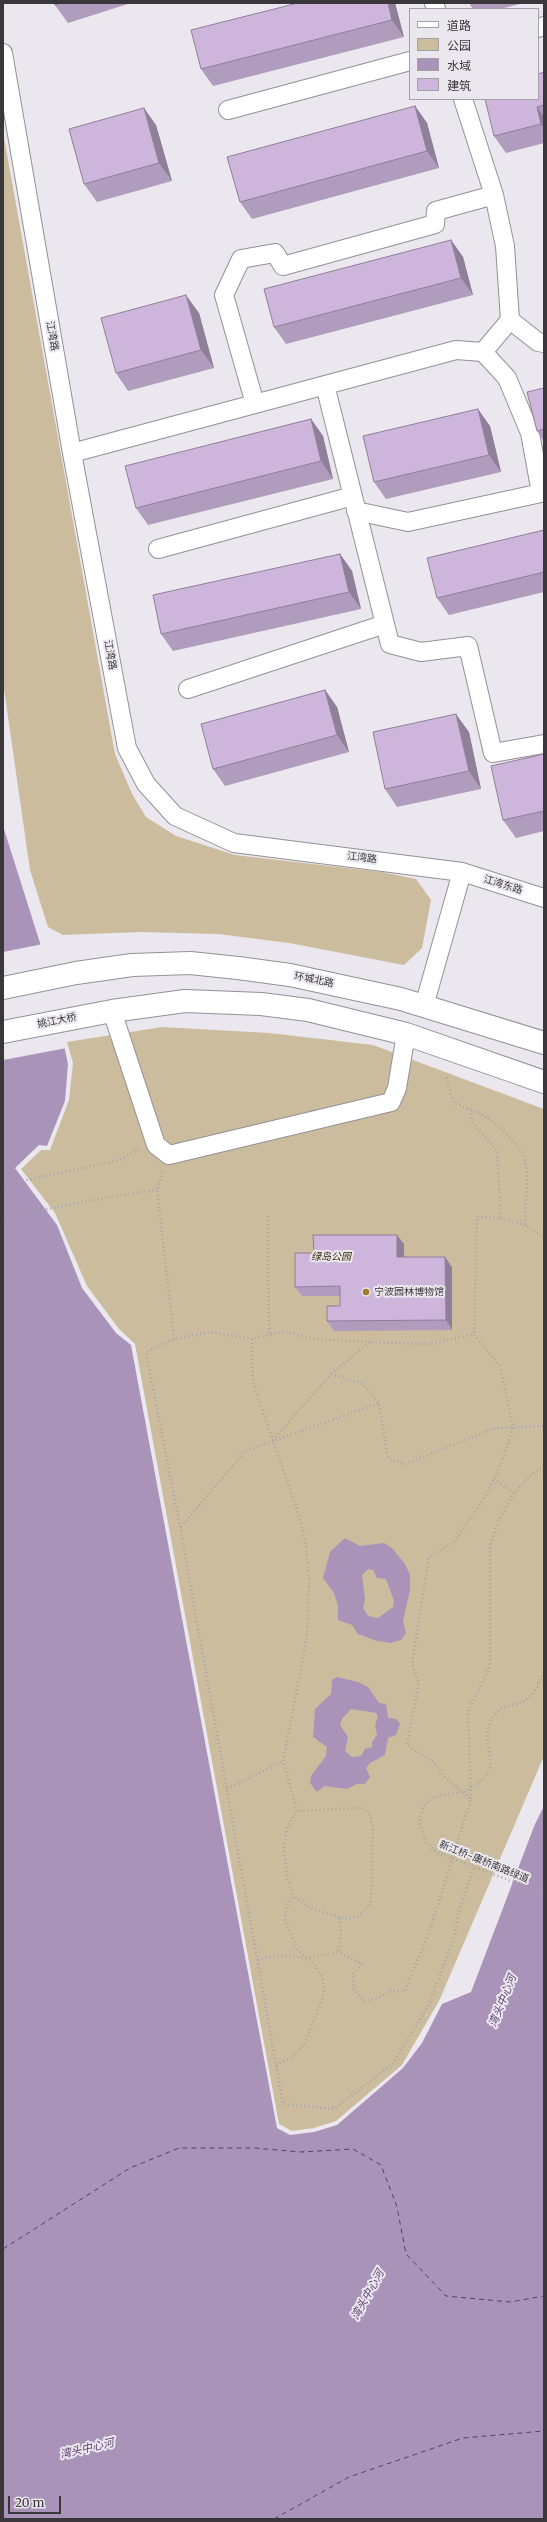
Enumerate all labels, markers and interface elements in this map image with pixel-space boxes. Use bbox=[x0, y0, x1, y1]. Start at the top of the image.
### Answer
legend bbox=[409, 8, 539, 100]
text: 道路 bbox=[447, 18, 471, 33]
text: 公园 bbox=[447, 38, 471, 53]
text: 水域 bbox=[447, 58, 471, 73]
text: 建筑 bbox=[447, 78, 471, 93]
street label: 江湾路 bbox=[43, 320, 61, 352]
street label: 江湾路 bbox=[101, 639, 119, 671]
street label: 江湾路 bbox=[346, 850, 378, 866]
street label: 江湾东路 bbox=[482, 873, 524, 897]
street label: 环城北路 bbox=[293, 970, 335, 990]
street label: 姚江大桥 bbox=[36, 1011, 78, 1031]
park label: 绿岛公园 bbox=[311, 1251, 351, 1263]
place label: 宁波园林博物馆 bbox=[374, 1286, 444, 1298]
marker: 宁波园林博物馆 bbox=[361, 1287, 371, 1297]
street label: 新江桥-康桥南路绿道 bbox=[437, 1838, 531, 1886]
water label: 湾头中心河 bbox=[487, 1973, 519, 2029]
water label: 湾头中心河 bbox=[349, 2268, 387, 2322]
water label: 湾头中心河 bbox=[59, 2436, 115, 2462]
scale bar bbox=[10, 2488, 63, 2514]
text: 20 m bbox=[15, 2495, 44, 2510]

